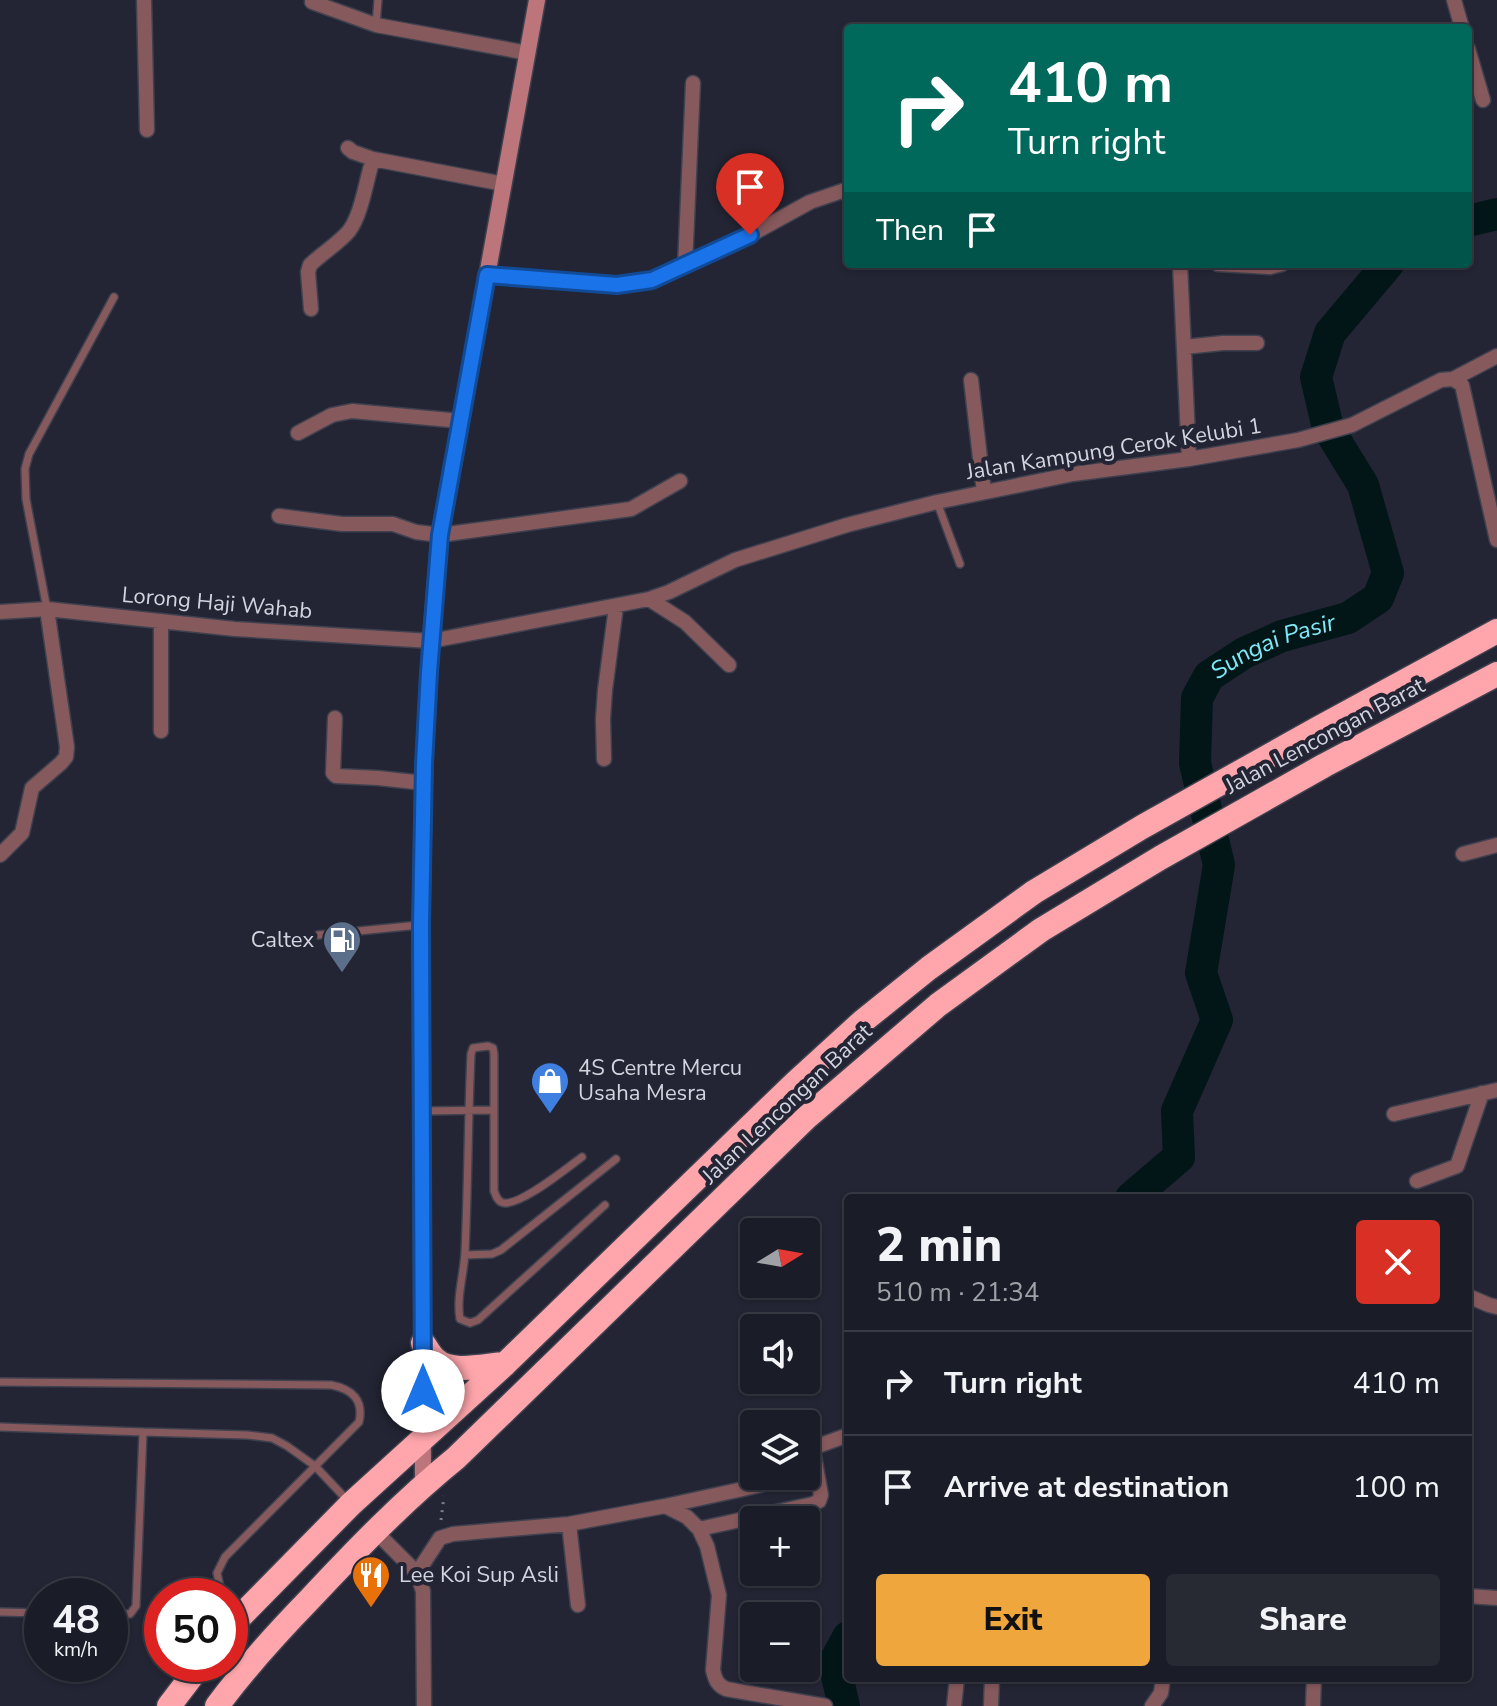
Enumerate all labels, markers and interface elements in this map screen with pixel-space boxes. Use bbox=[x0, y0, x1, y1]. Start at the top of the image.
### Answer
text: 410 m bbox=[1008, 45, 1173, 122]
icon: right bbox=[876, 56, 980, 160]
text: Turn right bbox=[1008, 118, 1165, 167]
pin bbox=[716, 153, 784, 235]
icon: arrive bbox=[728, 165, 772, 209]
icon: arrive bbox=[960, 208, 1004, 252]
text: Then bbox=[876, 210, 944, 251]
street label: Jalan Kampung Cerok Kelubi 1 bbox=[963, 411, 1264, 487]
street label: Lorong Haji Wahab bbox=[121, 580, 313, 626]
water label: Sungai Pasir bbox=[1204, 606, 1340, 687]
street label: Jalan Lencongan Barat bbox=[1219, 670, 1430, 802]
fuel station icon: Caltex bbox=[321, 919, 363, 974]
place label: Caltex bbox=[251, 925, 314, 955]
street label: Jalan Lencongan Barat bbox=[695, 1017, 879, 1191]
place label: 4S Centre Mercu Usaha Mesra bbox=[578, 1053, 742, 1108]
shop icon: 4S Centre Mercu Usaha Mesra bbox=[529, 1060, 571, 1115]
text: 2 min bbox=[876, 1212, 1002, 1278]
north arrow bbox=[740, 1218, 820, 1298]
map controls bbox=[740, 1218, 820, 1682]
button: close bbox=[1356, 1220, 1440, 1304]
text: 510 m · 21:34 bbox=[876, 1275, 1039, 1310]
button: sound bbox=[740, 1314, 820, 1394]
position arrow bbox=[381, 1349, 465, 1433]
icon: right bbox=[876, 1361, 920, 1405]
text: Turn right bbox=[944, 1363, 1082, 1404]
text: 410 m bbox=[1353, 1363, 1440, 1404]
button: layers bbox=[740, 1410, 820, 1490]
icon: arrive bbox=[876, 1465, 920, 1509]
text: Arrive at destination bbox=[944, 1467, 1229, 1508]
text: 100 m bbox=[1353, 1467, 1440, 1508]
button: + bbox=[740, 1506, 820, 1586]
restaurant icon: Lee Koi Sup Asli bbox=[350, 1554, 392, 1609]
place label: Lee Koi Sup Asli bbox=[399, 1560, 559, 1590]
button: Exit bbox=[876, 1574, 1150, 1666]
button: Share bbox=[1166, 1574, 1440, 1666]
speed limit sign: 50 bbox=[144, 1578, 248, 1682]
text: 48 bbox=[52, 1593, 100, 1647]
button: − bbox=[740, 1602, 820, 1682]
text: km/h bbox=[54, 1636, 98, 1663]

